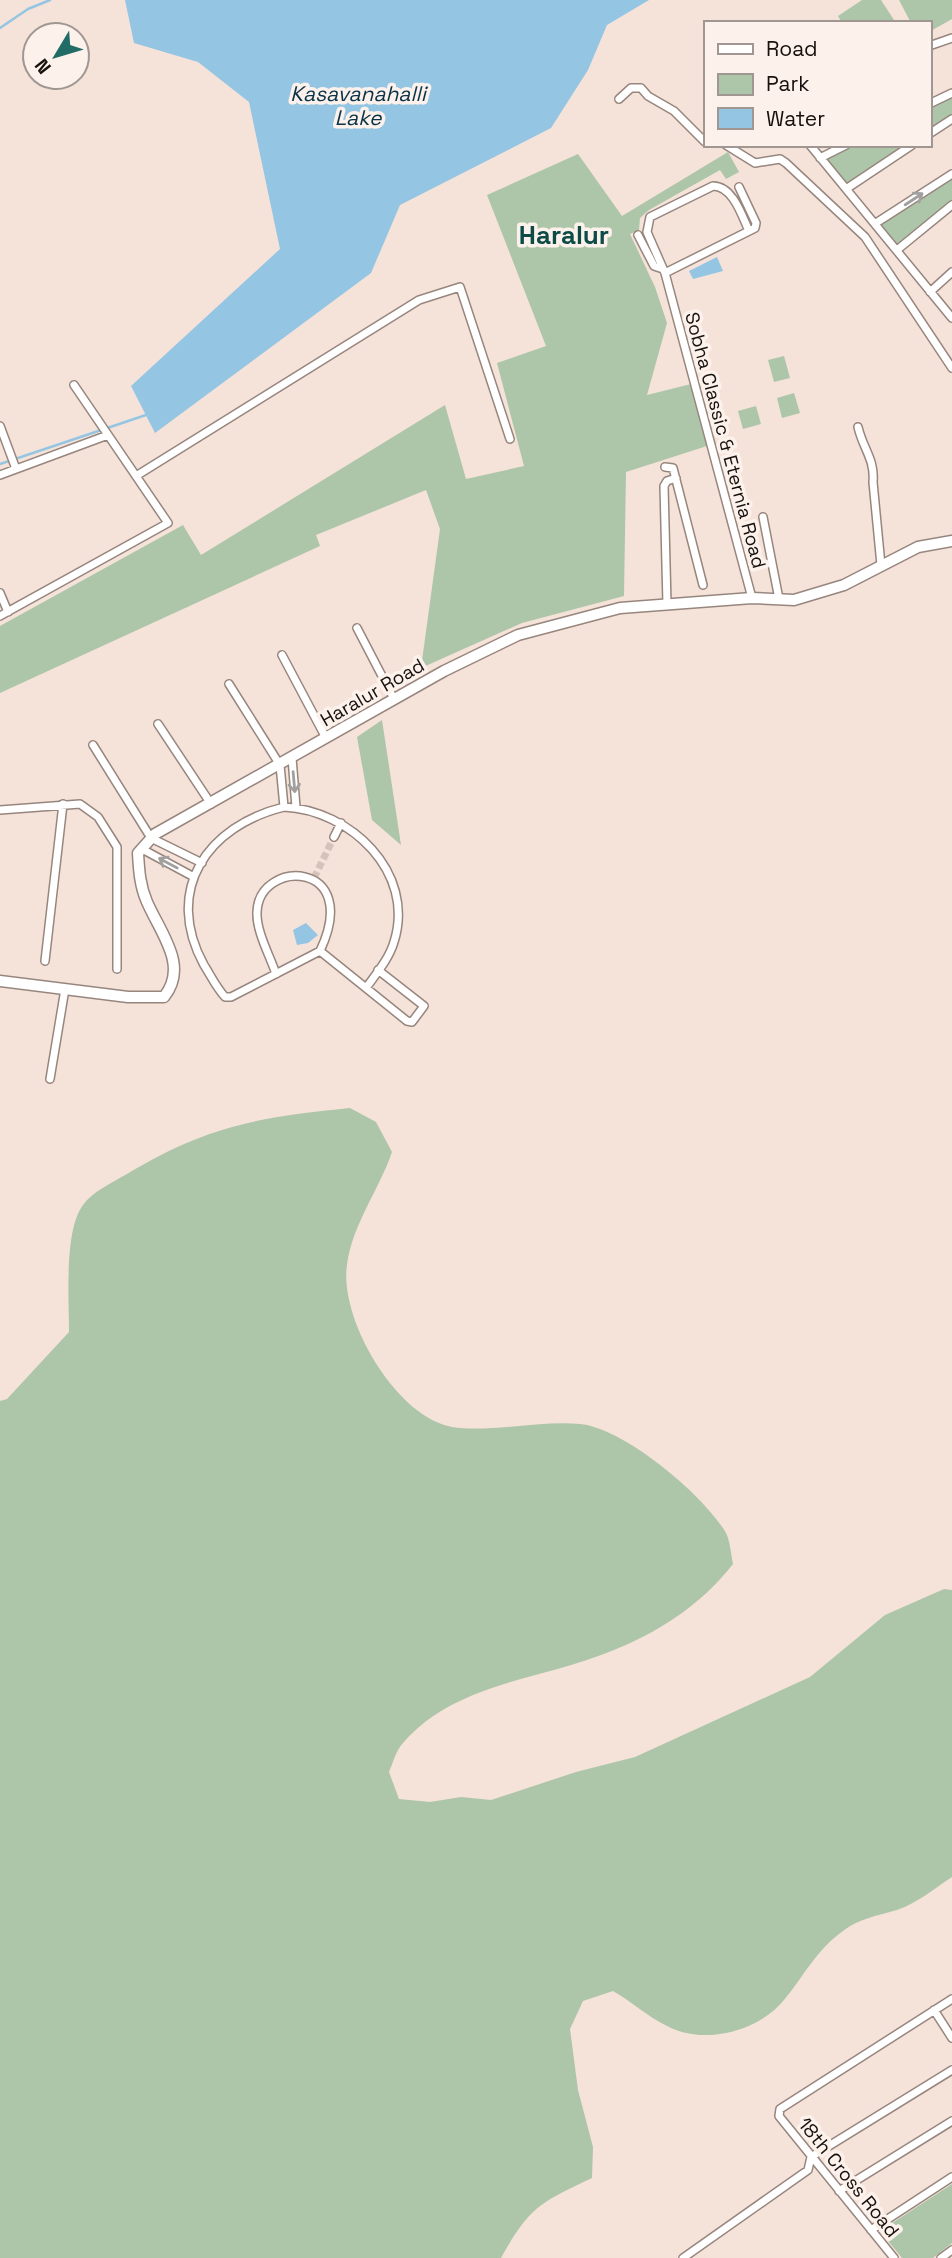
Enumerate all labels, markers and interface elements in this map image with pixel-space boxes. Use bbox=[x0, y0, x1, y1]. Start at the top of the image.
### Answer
north arrow bbox=[21, 21, 91, 91]
legend bbox=[704, 21, 931, 147]
text: Road bbox=[766, 35, 818, 62]
text: N bbox=[29, 53, 57, 79]
text: Park bbox=[766, 70, 810, 97]
water label: Kasavanahalli Lake bbox=[290, 80, 429, 131]
text: Water bbox=[766, 105, 825, 132]
one-way arrow bbox=[903, 191, 923, 205]
district label: Haralur bbox=[519, 218, 609, 252]
street label: Sobha Classic & Eternia Road bbox=[679, 309, 772, 571]
street label: Haralur Road bbox=[316, 653, 429, 732]
one-way arrow bbox=[288, 771, 301, 793]
one-way arrow bbox=[158, 855, 179, 869]
street label: 18th Cross Road bbox=[793, 2112, 905, 2242]

